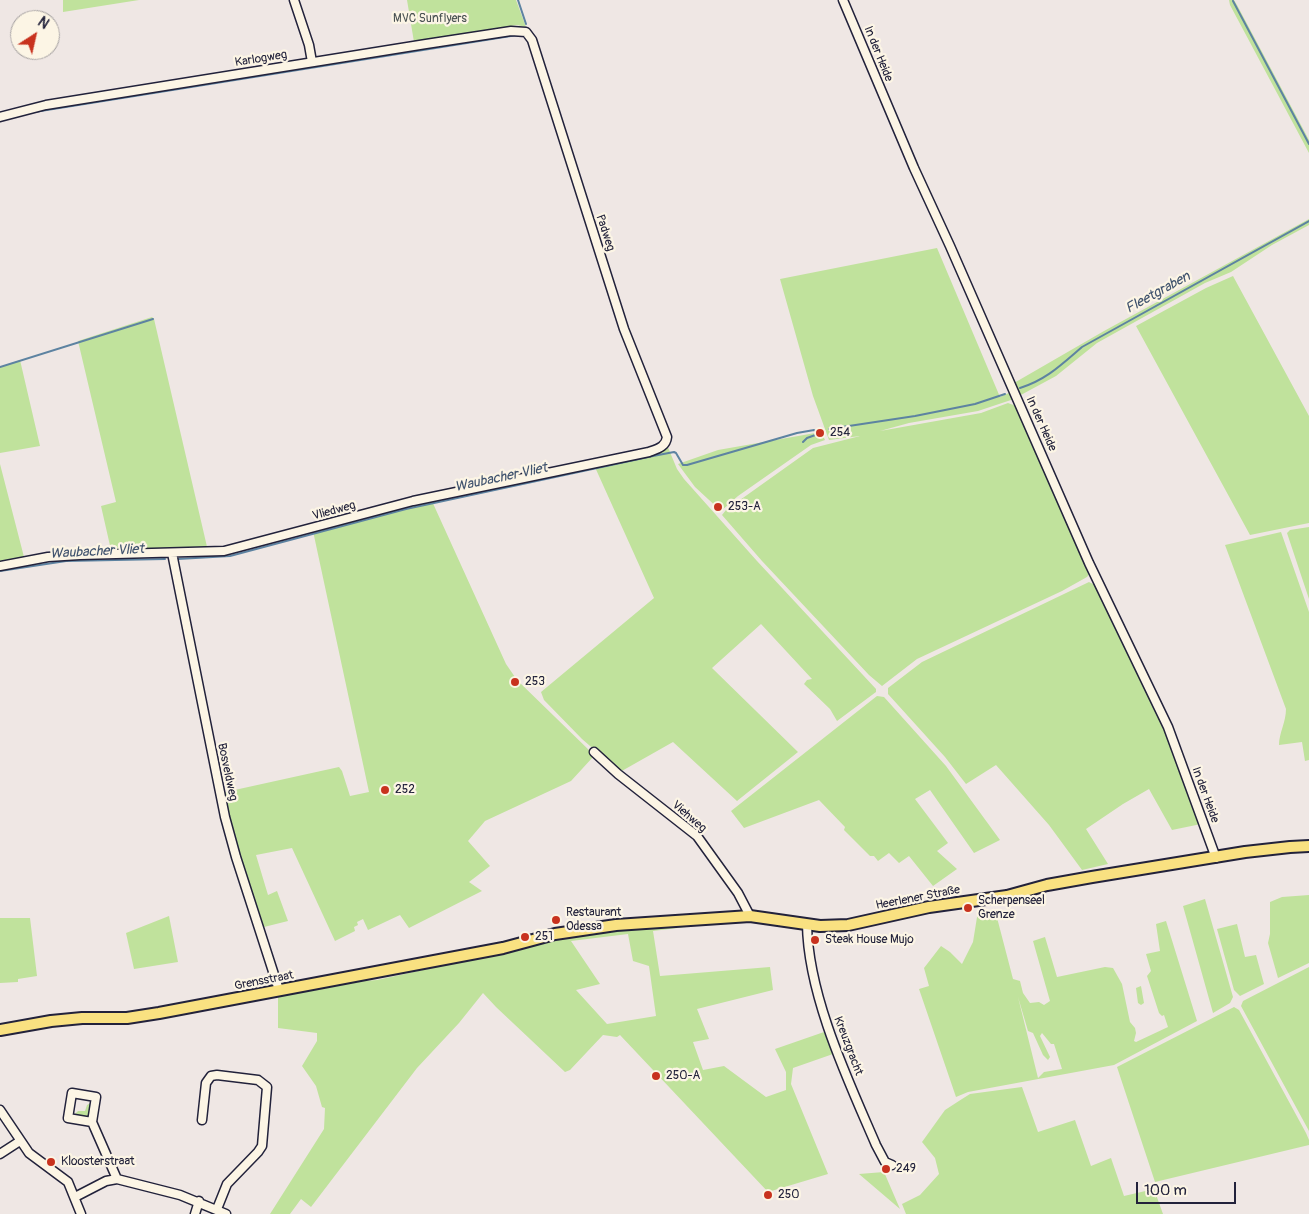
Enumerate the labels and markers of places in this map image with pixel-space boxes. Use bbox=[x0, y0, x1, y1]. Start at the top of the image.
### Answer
place label: 254 bbox=[830, 426, 850, 440]
marker: 254 bbox=[814, 427, 826, 439]
place label: 253-A bbox=[728, 500, 761, 514]
marker: 253-A bbox=[712, 501, 724, 513]
place label: 253 bbox=[525, 675, 545, 689]
marker: 253 bbox=[509, 676, 521, 688]
place label: 252 bbox=[395, 783, 415, 797]
marker: 252 bbox=[379, 784, 391, 796]
place label: Scherpenseel Grenze bbox=[978, 894, 1045, 922]
marker: Scherpenseel Grenze bbox=[962, 902, 974, 914]
place label: Restaurant Odessa bbox=[566, 906, 621, 934]
marker: Restaurant Odessa bbox=[550, 914, 562, 926]
place label: 251 bbox=[535, 930, 553, 944]
marker: 251 bbox=[519, 931, 531, 943]
place label: Steak House Mujo bbox=[825, 933, 914, 947]
marker: Steak House Mujo bbox=[809, 934, 821, 946]
place label: 250-A bbox=[666, 1069, 700, 1083]
marker: 250-A bbox=[650, 1070, 662, 1082]
place label: Kloosterstraat bbox=[61, 1155, 134, 1169]
marker: Kloosterstraat bbox=[45, 1156, 57, 1168]
place label: 249 bbox=[896, 1162, 916, 1176]
marker: 249 bbox=[880, 1163, 892, 1175]
place label: 250 bbox=[778, 1188, 799, 1202]
marker: 250 bbox=[762, 1189, 774, 1201]

